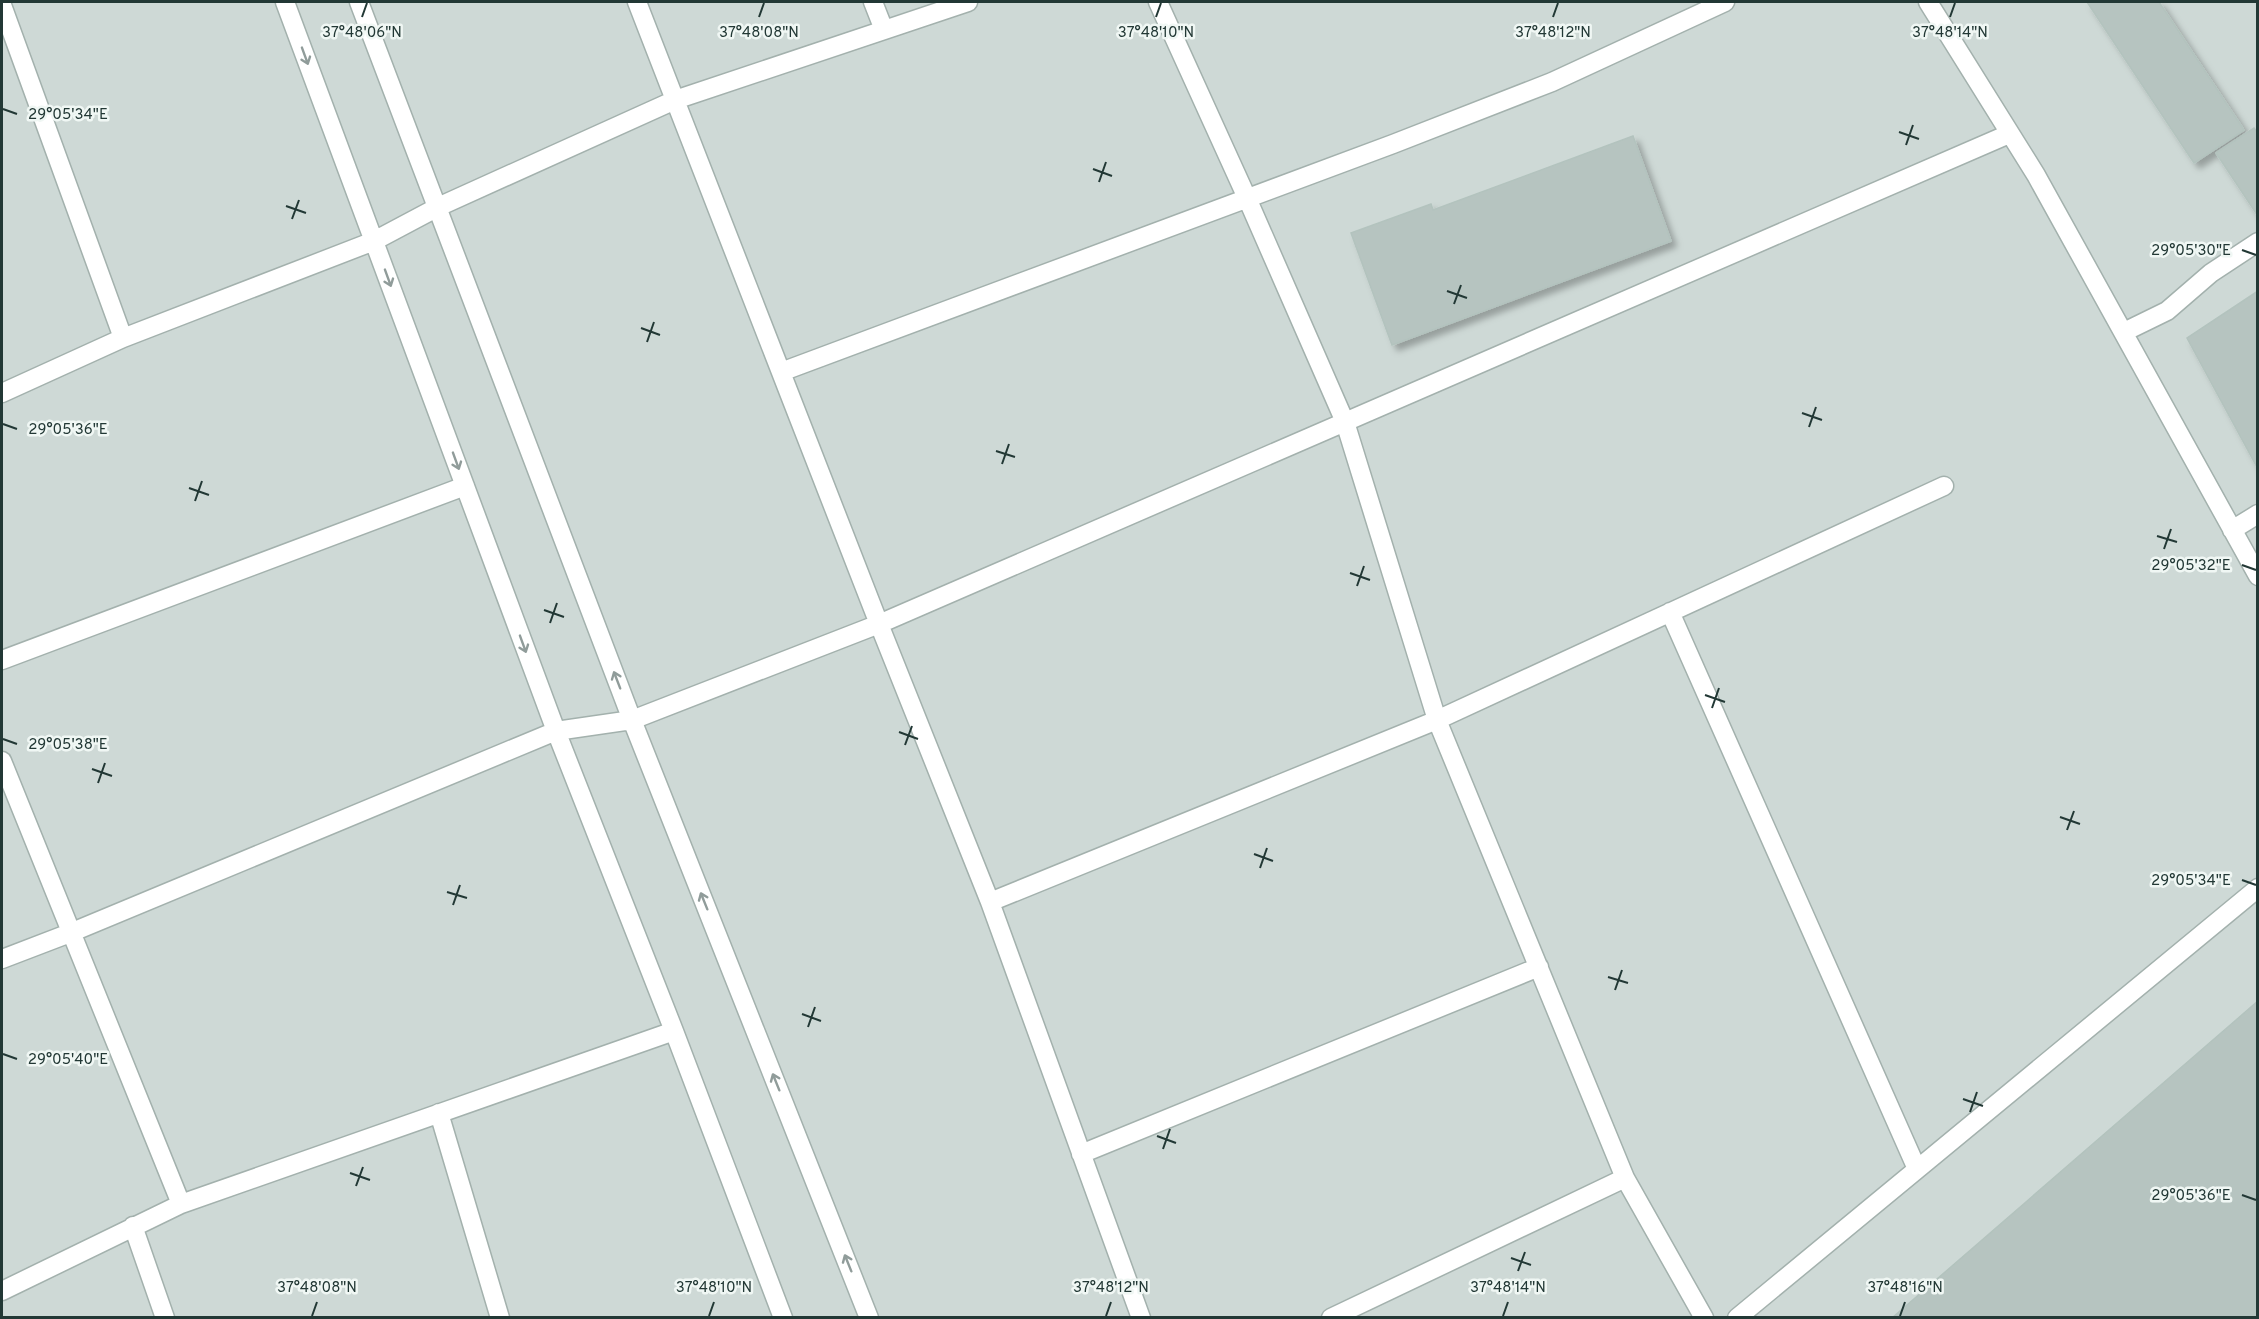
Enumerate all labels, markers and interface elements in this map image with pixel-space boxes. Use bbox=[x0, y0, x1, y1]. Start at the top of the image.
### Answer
text: 37°48'06"N bbox=[322, 24, 402, 43]
text: 37°48'08"N bbox=[719, 24, 799, 43]
text: 37°48'10"N bbox=[1118, 24, 1194, 43]
text: 37°48'12"N bbox=[1515, 24, 1591, 43]
text: 37°48'14"N bbox=[1912, 24, 1988, 43]
one-way arrow bbox=[300, 46, 311, 65]
text: 29°05'34"E bbox=[28, 106, 108, 125]
text: 29°05'30"E bbox=[2151, 242, 2231, 261]
one-way arrow bbox=[383, 269, 394, 287]
text: 29°05'36"E bbox=[28, 421, 108, 440]
one-way arrow bbox=[451, 451, 462, 470]
text: 29°05'32"E bbox=[2151, 557, 2231, 576]
one-way arrow bbox=[519, 634, 530, 653]
one-way arrow bbox=[610, 671, 621, 690]
text: 29°05'38"E bbox=[28, 736, 108, 755]
text: 29°05'34"E bbox=[2151, 872, 2231, 891]
one-way arrow bbox=[697, 892, 708, 910]
text: 29°05'40"E bbox=[28, 1051, 108, 1070]
one-way arrow bbox=[769, 1073, 780, 1092]
text: 29°05'36"E bbox=[2151, 1187, 2231, 1206]
one-way arrow bbox=[841, 1254, 852, 1273]
text: 37°48'08"N bbox=[277, 1279, 357, 1298]
text: 37°48'10"N bbox=[676, 1279, 752, 1298]
text: 37°48'12"N bbox=[1073, 1279, 1149, 1298]
text: 37°48'14"N bbox=[1470, 1279, 1546, 1298]
text: 37°48'16"N bbox=[1867, 1279, 1943, 1298]

